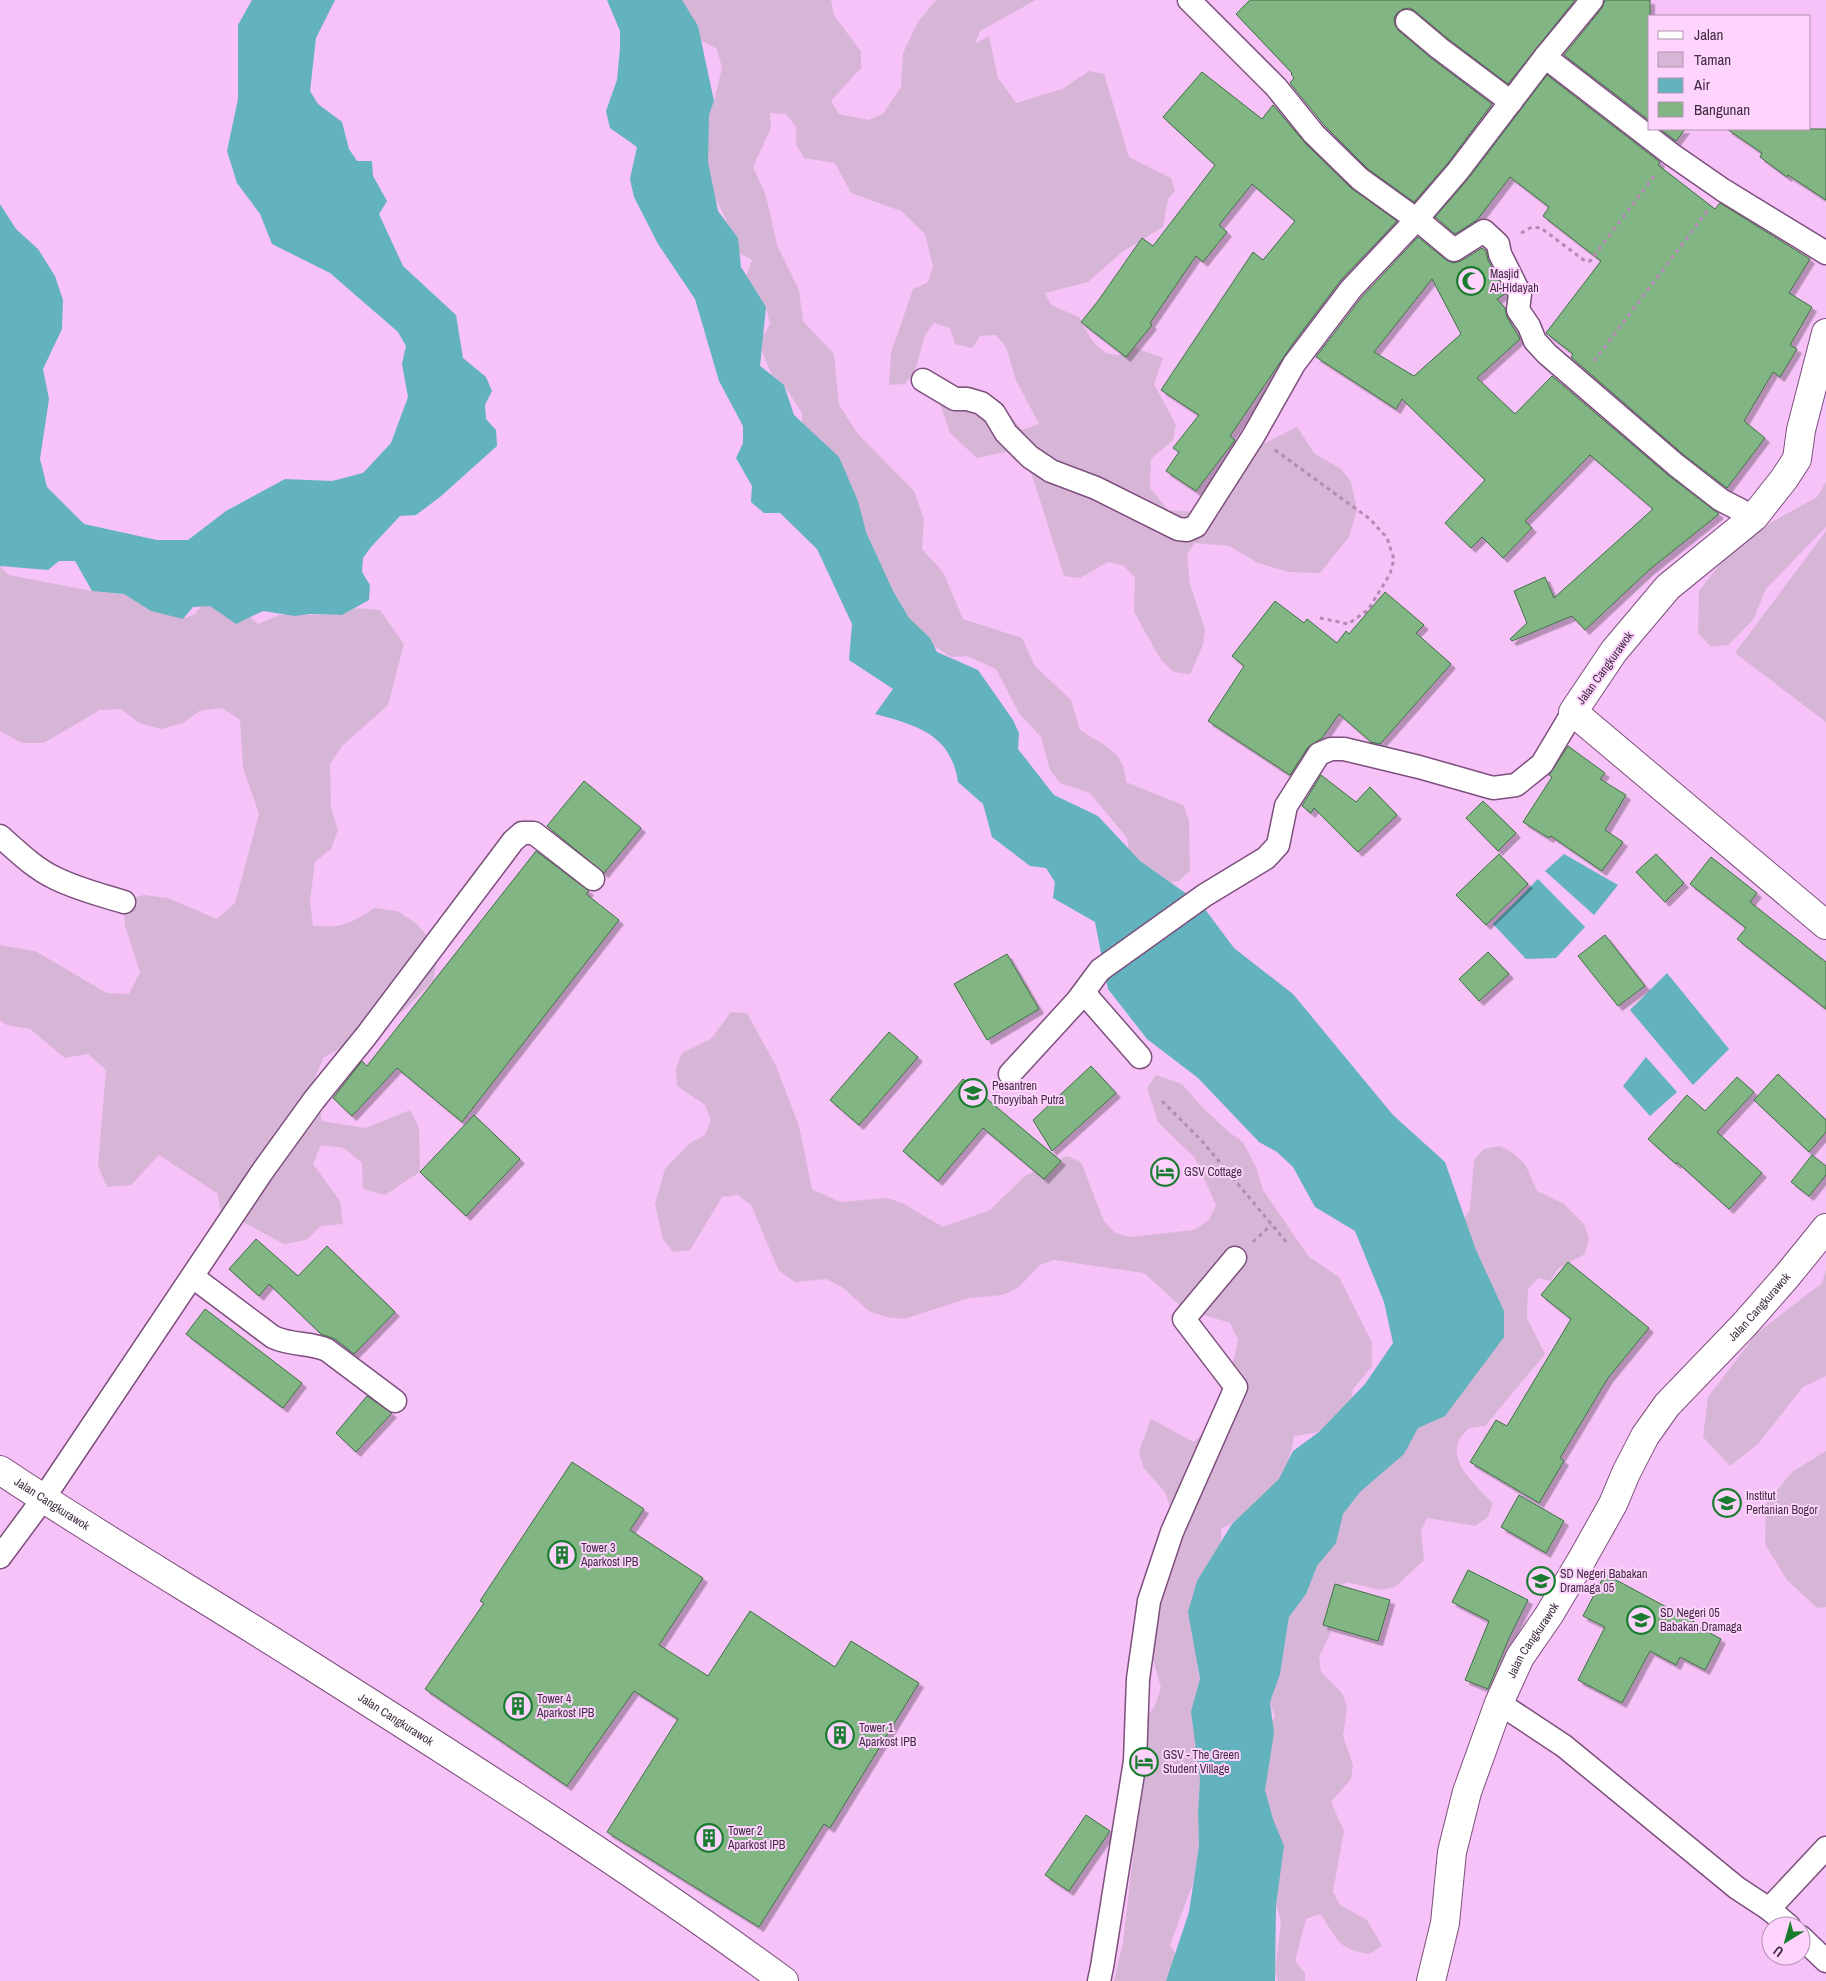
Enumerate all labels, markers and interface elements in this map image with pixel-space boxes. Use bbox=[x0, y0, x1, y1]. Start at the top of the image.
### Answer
legend bbox=[1648, 15, 1811, 130]
text: Jalan bbox=[1694, 24, 1723, 45]
text: Taman bbox=[1694, 49, 1731, 70]
text: Air bbox=[1693, 74, 1710, 95]
text: Bangunan bbox=[1694, 99, 1750, 120]
mosque icon: Masjid Al-Hidayah bbox=[1456, 266, 1486, 296]
place label: Masjid Al-Hidayah bbox=[1489, 266, 1539, 296]
street label: Jalan Cangkurawok bbox=[1573, 628, 1637, 708]
school or university icon: Pesantren Thoyyibah Putra bbox=[958, 1078, 988, 1108]
place label: Pesantren Thoyyibah Putra bbox=[992, 1078, 1065, 1108]
hotel icon: GSV Cottage bbox=[1150, 1157, 1180, 1187]
place label: GSV Cottage bbox=[1184, 1164, 1242, 1180]
street label: Jalan Cangkurawok bbox=[1725, 1269, 1794, 1345]
street label: Jalan Cangkurawok bbox=[11, 1474, 93, 1534]
school or university icon: Institut Pertanian Bogor bbox=[1712, 1488, 1742, 1518]
place label: Institut Pertanian Bogor bbox=[1746, 1488, 1818, 1518]
building icon: Tower 3 Aparkost IPB bbox=[547, 1540, 577, 1570]
place label: Tower 3 Aparkost IPB bbox=[580, 1540, 639, 1570]
school or university icon: SD Negeri Babakan Dramaga 05 bbox=[1526, 1566, 1556, 1596]
place label: SD Negeri Babakan Dramaga 05 bbox=[1560, 1566, 1648, 1596]
street label: Jalan Cangkurawok bbox=[1503, 1599, 1563, 1681]
school or university icon: SD Negeri 05 Babakan Dramaga bbox=[1626, 1605, 1656, 1635]
place label: SD Negeri 05 Babakan Dramaga bbox=[1660, 1605, 1743, 1635]
street label: Jalan Cangkurawok bbox=[355, 1689, 437, 1750]
building icon: Tower 4 Aparkost IPB bbox=[503, 1691, 533, 1721]
place label: Tower 4 Aparkost IPB bbox=[536, 1691, 595, 1721]
building icon: Tower 1 Aparkost IPB bbox=[825, 1720, 855, 1750]
place label: Tower 1 Aparkost IPB bbox=[858, 1720, 917, 1750]
hotel icon: GSV - The Green Student Village bbox=[1129, 1747, 1159, 1777]
place label: GSV - The Green Student Village bbox=[1163, 1747, 1239, 1777]
building icon: Tower 2 Aparkost IPB bbox=[694, 1823, 724, 1853]
place label: Tower 2 Aparkost IPB bbox=[727, 1823, 786, 1853]
north arrow bbox=[1761, 1916, 1811, 1966]
text: U bbox=[1769, 1942, 1787, 1961]

